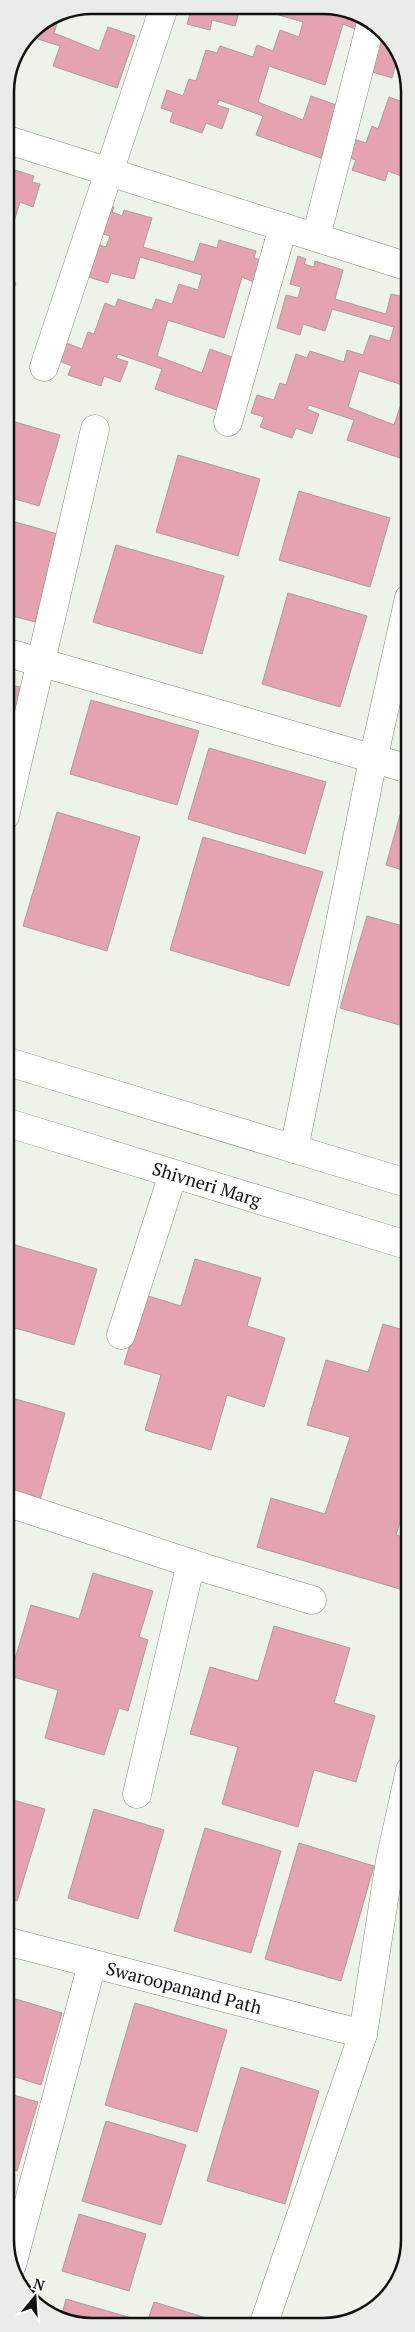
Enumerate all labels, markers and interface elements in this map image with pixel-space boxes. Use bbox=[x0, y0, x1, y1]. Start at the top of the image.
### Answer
street label: Shivneri Marg bbox=[150, 1156, 265, 1212]
street label: Swaroopanand Path bbox=[104, 1956, 265, 2019]
north arrow bbox=[10, 2272, 60, 2322]
text: N bbox=[31, 2273, 48, 2295]

